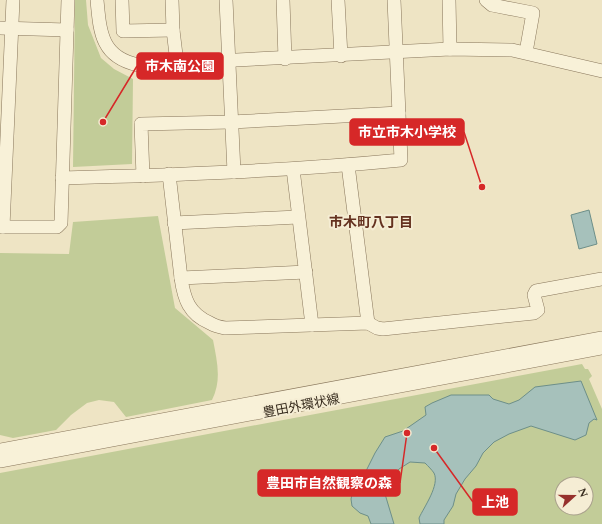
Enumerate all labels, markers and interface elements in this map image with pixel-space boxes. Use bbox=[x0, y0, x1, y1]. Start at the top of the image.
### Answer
callout: 市木南公園 bbox=[137, 53, 223, 79]
text: 市木南公園 bbox=[145, 56, 215, 77]
callout: 市立市木小学校 bbox=[350, 119, 464, 145]
text: 市立市木小学校 bbox=[358, 122, 456, 143]
district label: 市木町八丁目 bbox=[329, 212, 413, 233]
street label: 豊田外環状線 bbox=[261, 389, 341, 423]
callout: 豊田市自然観察の森 bbox=[258, 470, 400, 496]
text: 豊田市自然観察の森 bbox=[266, 473, 392, 494]
north arrow bbox=[554, 476, 594, 516]
text: N bbox=[573, 485, 592, 500]
callout: 上池 bbox=[473, 489, 517, 515]
text: 上池 bbox=[481, 492, 509, 513]

